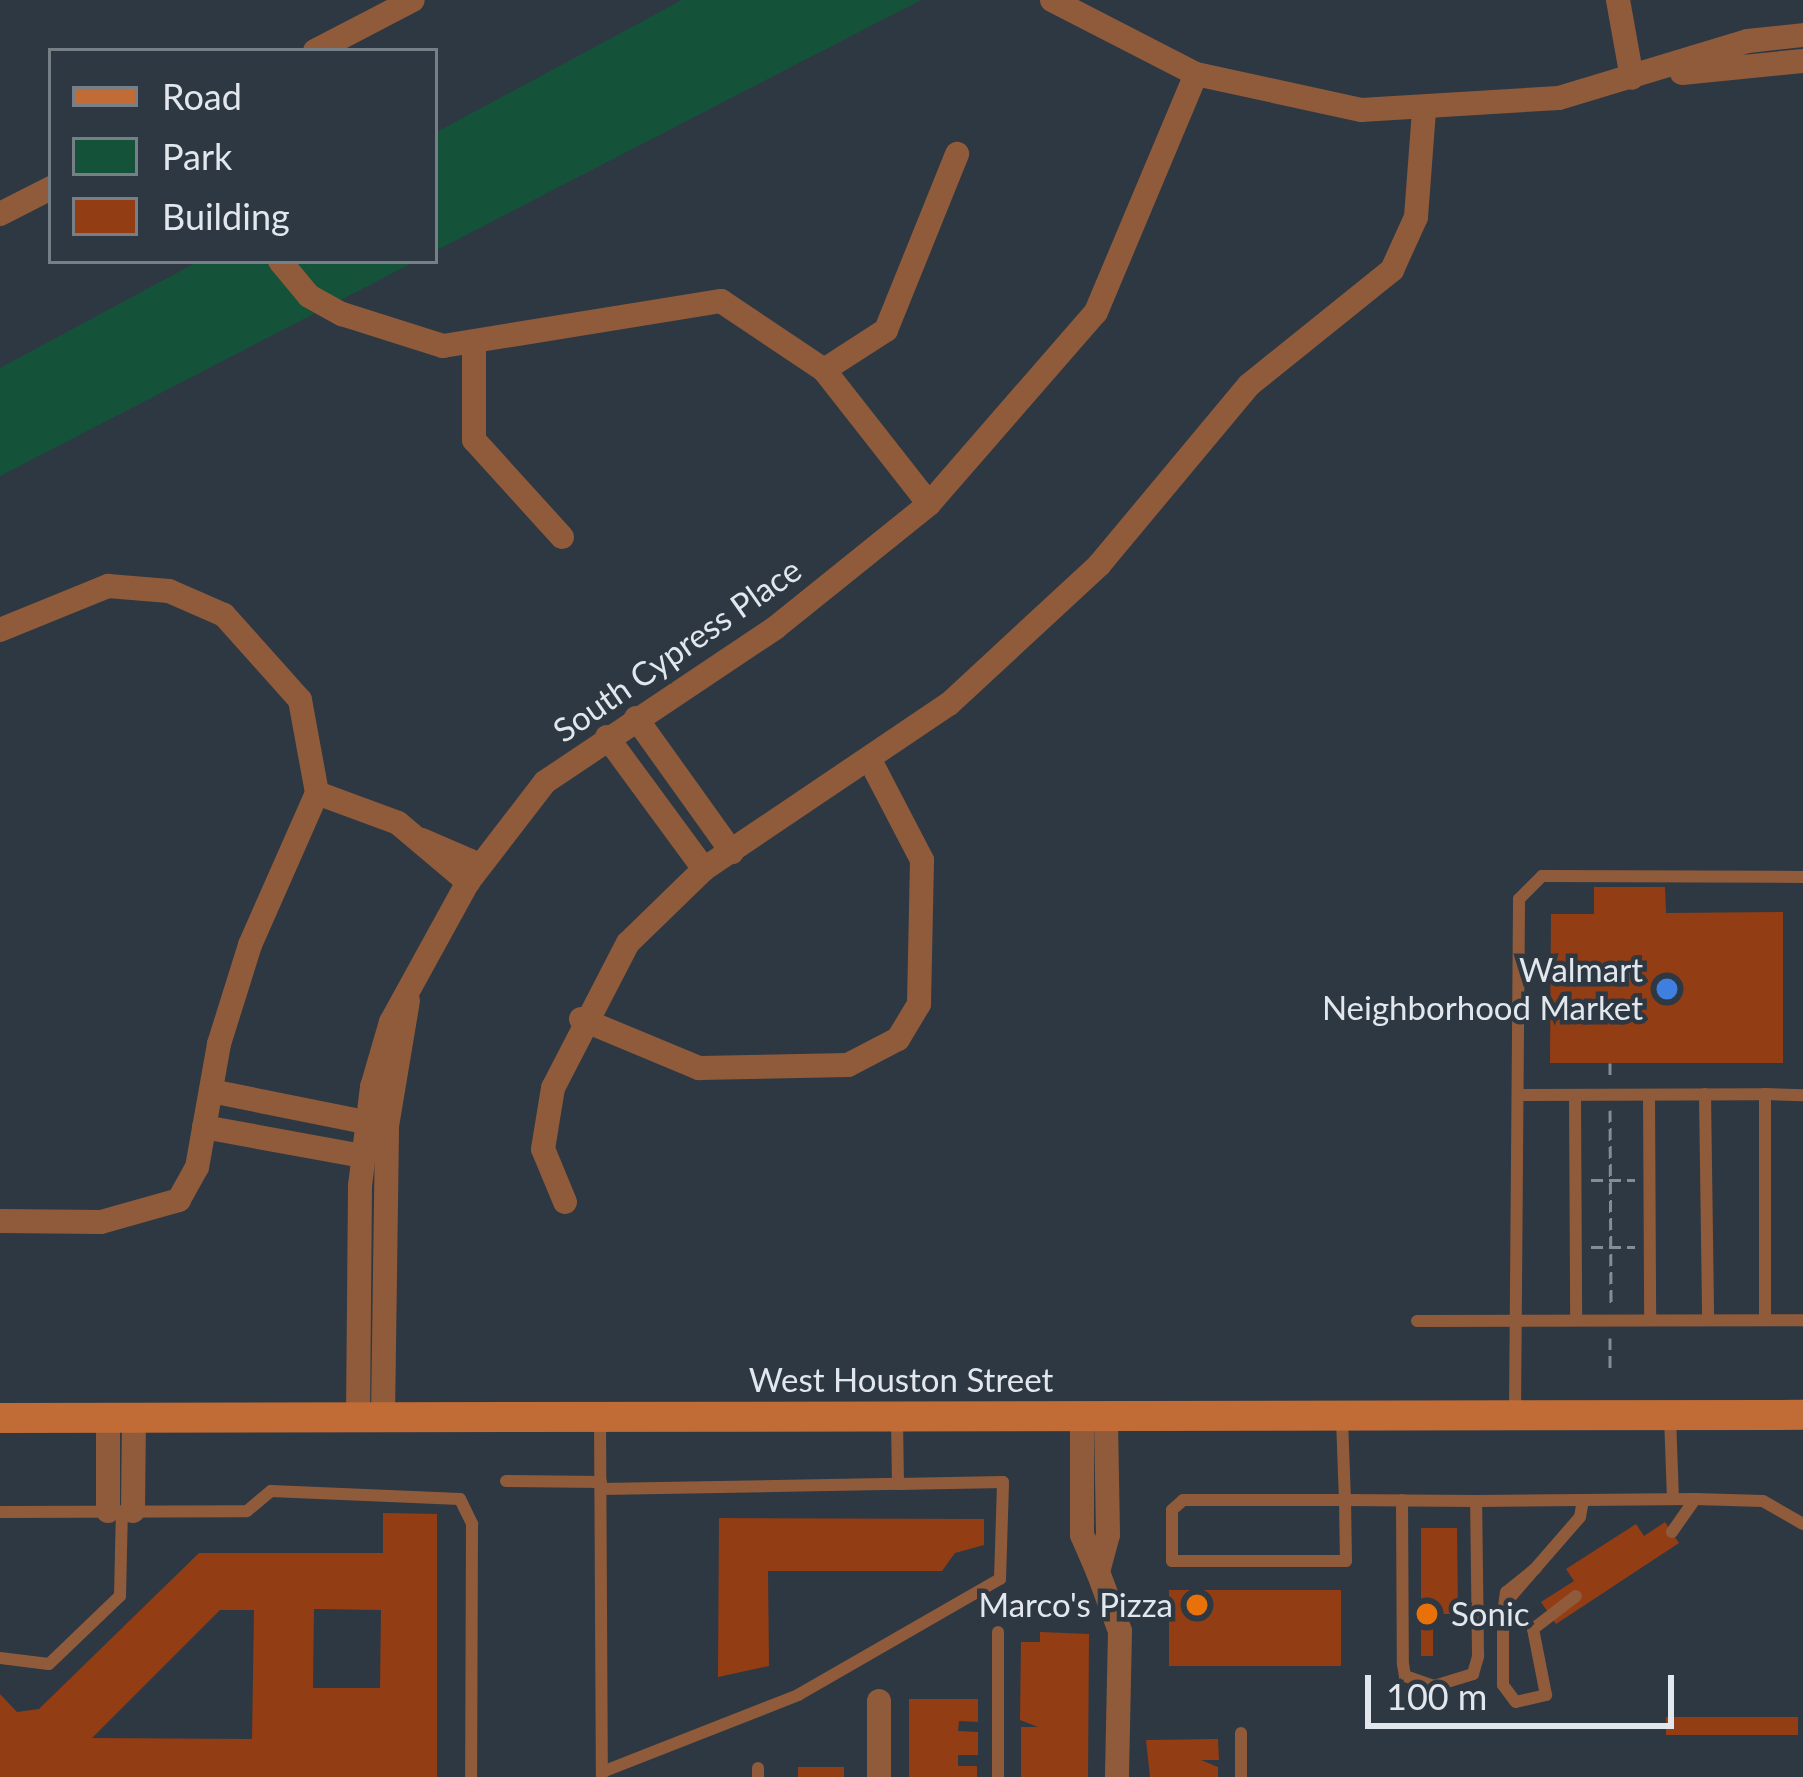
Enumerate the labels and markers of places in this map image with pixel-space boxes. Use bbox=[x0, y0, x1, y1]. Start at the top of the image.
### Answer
place label: Walmart Neighborhood Market bbox=[1322, 950, 1643, 1028]
marker: Walmart Neighborhood Market bbox=[1654, 976, 1680, 1002]
place label: Marco's Pizza bbox=[979, 1585, 1173, 1625]
marker: Marco's Pizza bbox=[1184, 1592, 1210, 1618]
place label: Sonic bbox=[1451, 1594, 1530, 1634]
marker: Sonic bbox=[1414, 1601, 1440, 1627]

